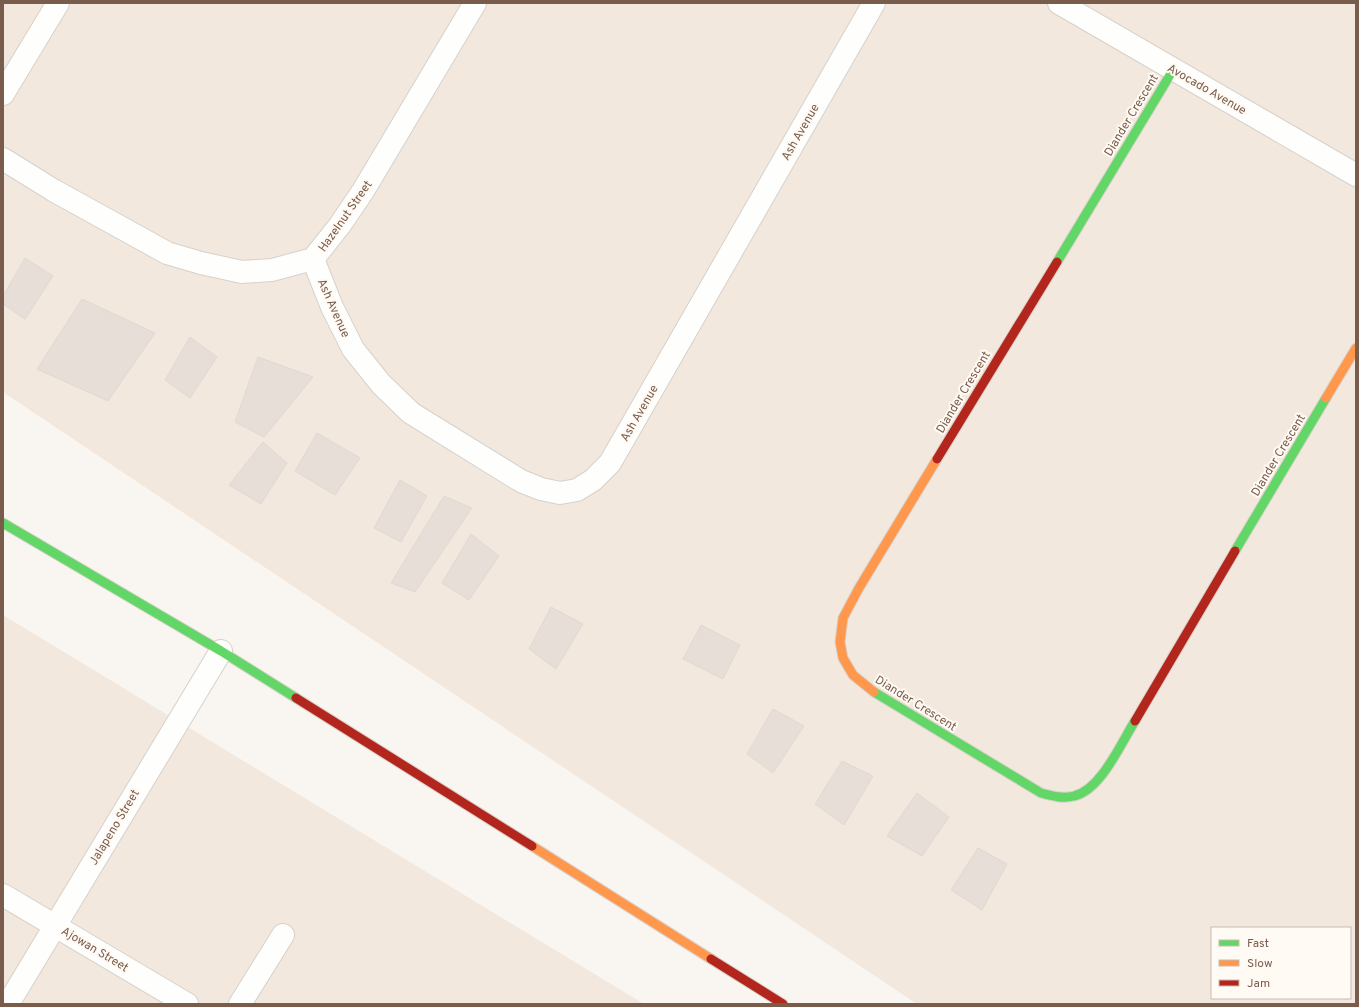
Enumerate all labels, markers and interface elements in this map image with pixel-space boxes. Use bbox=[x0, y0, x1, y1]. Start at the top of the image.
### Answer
street label: Avocado Avenue bbox=[1164, 61, 1249, 119]
street label: Diander Crescent bbox=[1101, 71, 1163, 160]
street label: Ash Avenue bbox=[778, 101, 824, 164]
street label: Hazelnut Street bbox=[315, 178, 376, 255]
street label: Ash Avenue bbox=[313, 276, 353, 340]
street label: Diander Crescent bbox=[933, 348, 995, 437]
street label: Ash Avenue bbox=[617, 382, 663, 445]
street label: Diander Crescent bbox=[1248, 411, 1310, 500]
street label: Diander Crescent bbox=[872, 672, 959, 735]
street label: Jalapeno Street bbox=[86, 787, 144, 868]
street label: Ajowan Street bbox=[58, 923, 131, 976]
legend bbox=[1211, 927, 1351, 999]
text: Fast bbox=[1247, 936, 1269, 952]
text: Slow bbox=[1247, 956, 1273, 972]
text: Jam bbox=[1247, 976, 1270, 992]

